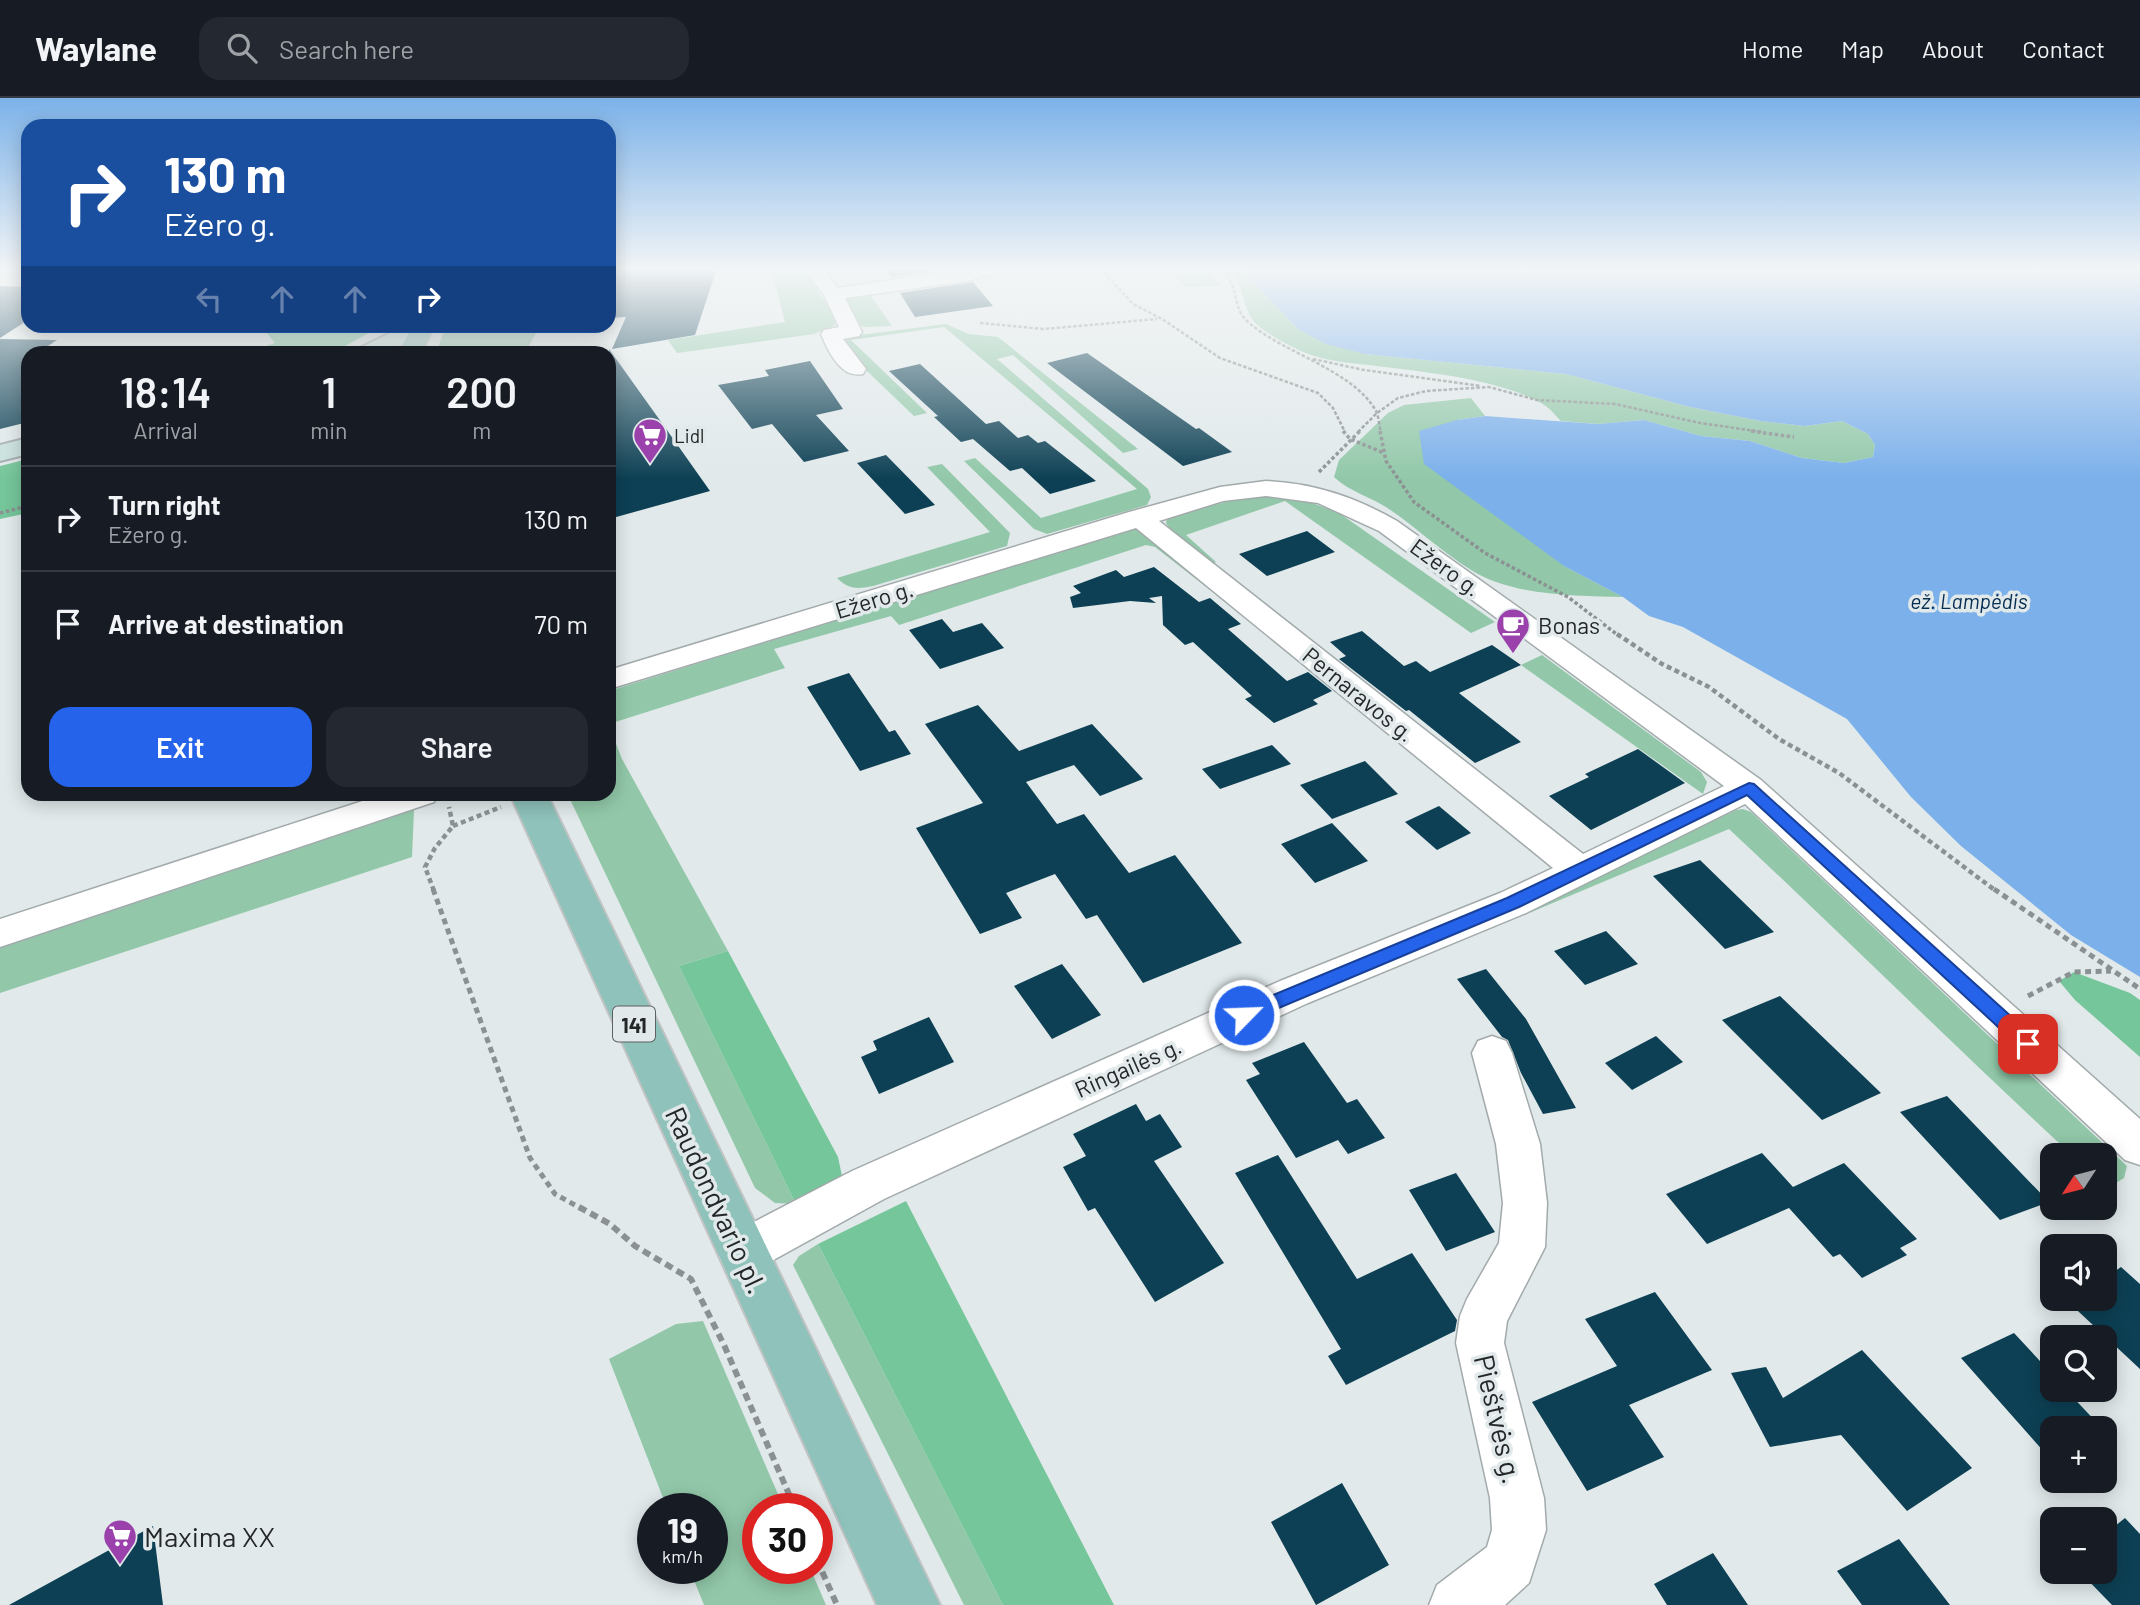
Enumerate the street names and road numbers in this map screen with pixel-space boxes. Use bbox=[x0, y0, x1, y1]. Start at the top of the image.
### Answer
street label: Ežero g. bbox=[1405, 532, 1487, 602]
street label: Ežero g. bbox=[831, 574, 917, 624]
street label: Pernaravos g. bbox=[1298, 641, 1420, 747]
road number: 141 bbox=[613, 1006, 655, 1042]
street label: Ringailės g. bbox=[1070, 1031, 1186, 1103]
street label: Raudondvario pl. bbox=[659, 1101, 775, 1299]
street label: Pieštvės g. bbox=[1468, 1351, 1530, 1487]

